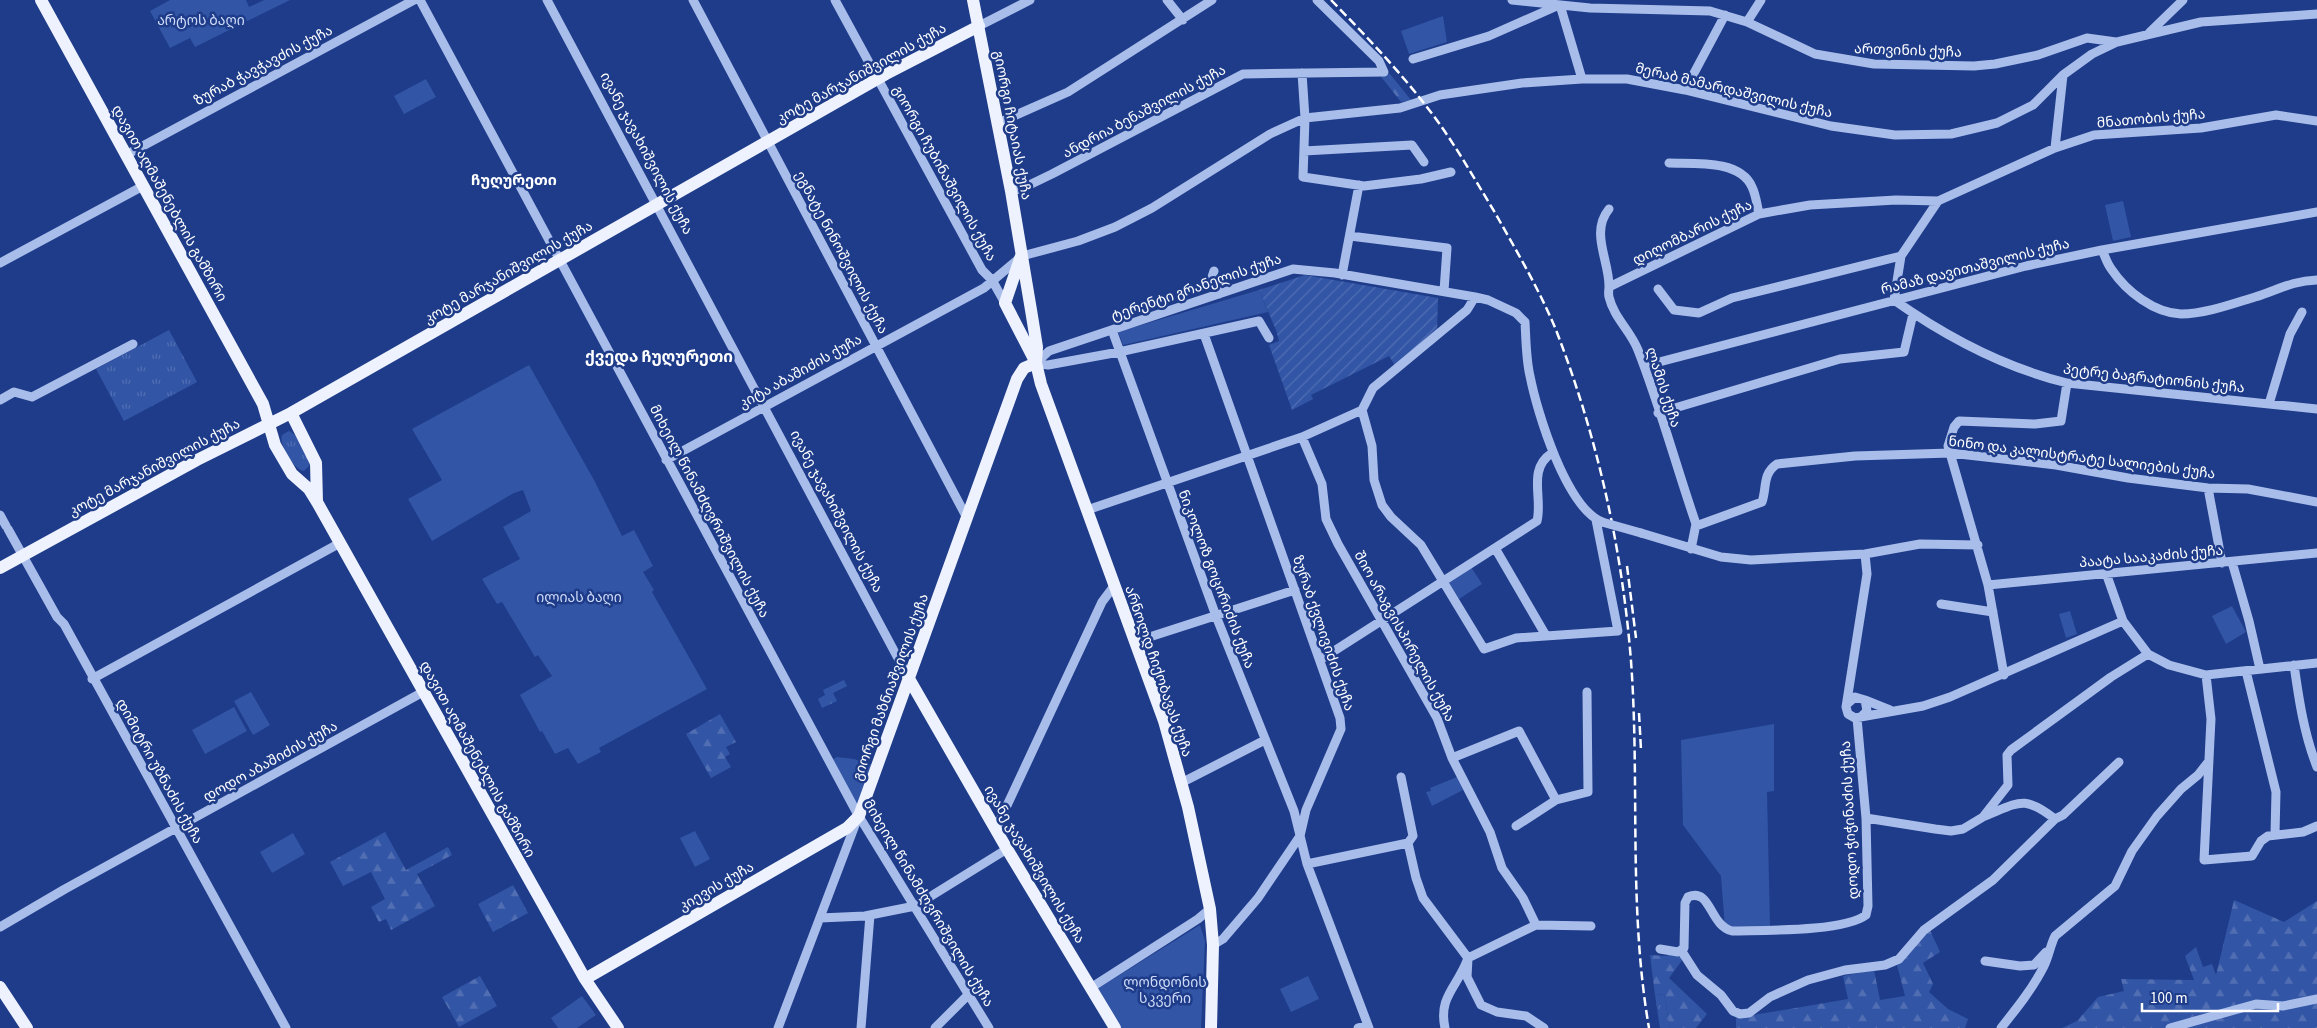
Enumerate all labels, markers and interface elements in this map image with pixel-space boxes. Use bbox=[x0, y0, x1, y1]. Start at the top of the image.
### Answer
park label: არტოს ბაღი bbox=[157, 11, 245, 31]
street label: კოტე მარჯანიშვილის ქუჩა bbox=[773, 19, 950, 129]
street label: ზურაბ ჭავჭავძის ქუჩა bbox=[191, 21, 336, 111]
street label: ართვინის ქუჩა bbox=[1854, 39, 1962, 63]
street label: გიორგი ჩიტაიას ქუჩა bbox=[988, 49, 1036, 202]
street label: მერაბ მამარდაშვილის ქუჩა bbox=[1633, 59, 1834, 123]
street label: ანდრია ბენაშვილის ქუჩა bbox=[1059, 60, 1230, 164]
street label: ივანე ჯავახიშვილის ქუჩა bbox=[595, 69, 698, 238]
street label: გიორგი ჩუბინაშვილის ქუჩა bbox=[887, 82, 1001, 265]
street label: დავით აღმაშენებლის გამზირი bbox=[107, 102, 232, 305]
street label: მნათობის ქუჩა bbox=[2096, 104, 2206, 134]
street label: ეგნატე ნინოშვილის ქუჩა bbox=[790, 167, 893, 337]
district label: ჩუღურეთი bbox=[471, 170, 557, 191]
street label: დიღომბარის ქუჩა bbox=[1629, 195, 1756, 271]
street label: კოტე მარჯანიშვილის ქუჩა bbox=[420, 216, 597, 329]
street label: რამაზ დავითაშვილის ქუჩა bbox=[1879, 234, 2072, 300]
street label: ტერენტი გრანელის ქუჩა bbox=[1108, 249, 1284, 327]
street label: კიტა აბაშიძის ქუჩა bbox=[735, 330, 866, 414]
street label: ლამის ქუჩა bbox=[1641, 345, 1685, 430]
district label: ქვედა ჩუღურეთი bbox=[585, 346, 733, 368]
street label: პეტრე ბაგრატიონის ქუჩა bbox=[2062, 360, 2246, 398]
street label: მიხეილ წინამძღვრიშვილის ქუჩა bbox=[644, 401, 774, 622]
street label: კოტე მარჯანიშვილის ქუჩა bbox=[65, 414, 244, 522]
street label: ივანე ჯავახიშვილის ქუჩა bbox=[785, 427, 888, 596]
street label: ნინო და კალისტრატე სალიების ქუჩა bbox=[1947, 432, 2216, 484]
street label: ნიკოლოზ გოცირიძის ქუჩა bbox=[1173, 487, 1259, 672]
street label: პაატა სააკაძის ქუჩა bbox=[2078, 541, 2224, 573]
street label: შიო არაგვისპირელის ქუჩა bbox=[1349, 547, 1460, 726]
street label: ზურაბ ქვლივიძის ქუჩა bbox=[1287, 553, 1359, 714]
street label: არნოლდ ჩიქობავას ქუჩა bbox=[1119, 583, 1197, 760]
park label: ილიას ბაღი bbox=[536, 588, 622, 608]
street label: გიორგი მაზნიაშვილის ქუჩა bbox=[848, 591, 934, 784]
street label: დავით აღმაშენებლის გამზირი bbox=[415, 658, 540, 861]
street label: დიმიტრი უზნაძის ქუჩა bbox=[111, 695, 207, 848]
street label: დოდო აბაშიძის ქუჩა bbox=[200, 717, 341, 807]
street label: დოდო ჭიჭინაძის ქუჩა bbox=[1836, 740, 1864, 900]
street label: ივანე ჯავახიშვილის ქუჩა bbox=[979, 782, 1089, 948]
street label: მიხეილ წინამძღვრიშვილის ქუჩა bbox=[858, 796, 998, 1011]
street label: კიევის ქუჩა bbox=[675, 857, 758, 917]
park label: ლონდონის სკვერი bbox=[1123, 973, 1207, 1009]
scale bar bbox=[2142, 980, 2278, 1012]
text: 100 m bbox=[2150, 988, 2188, 1009]

